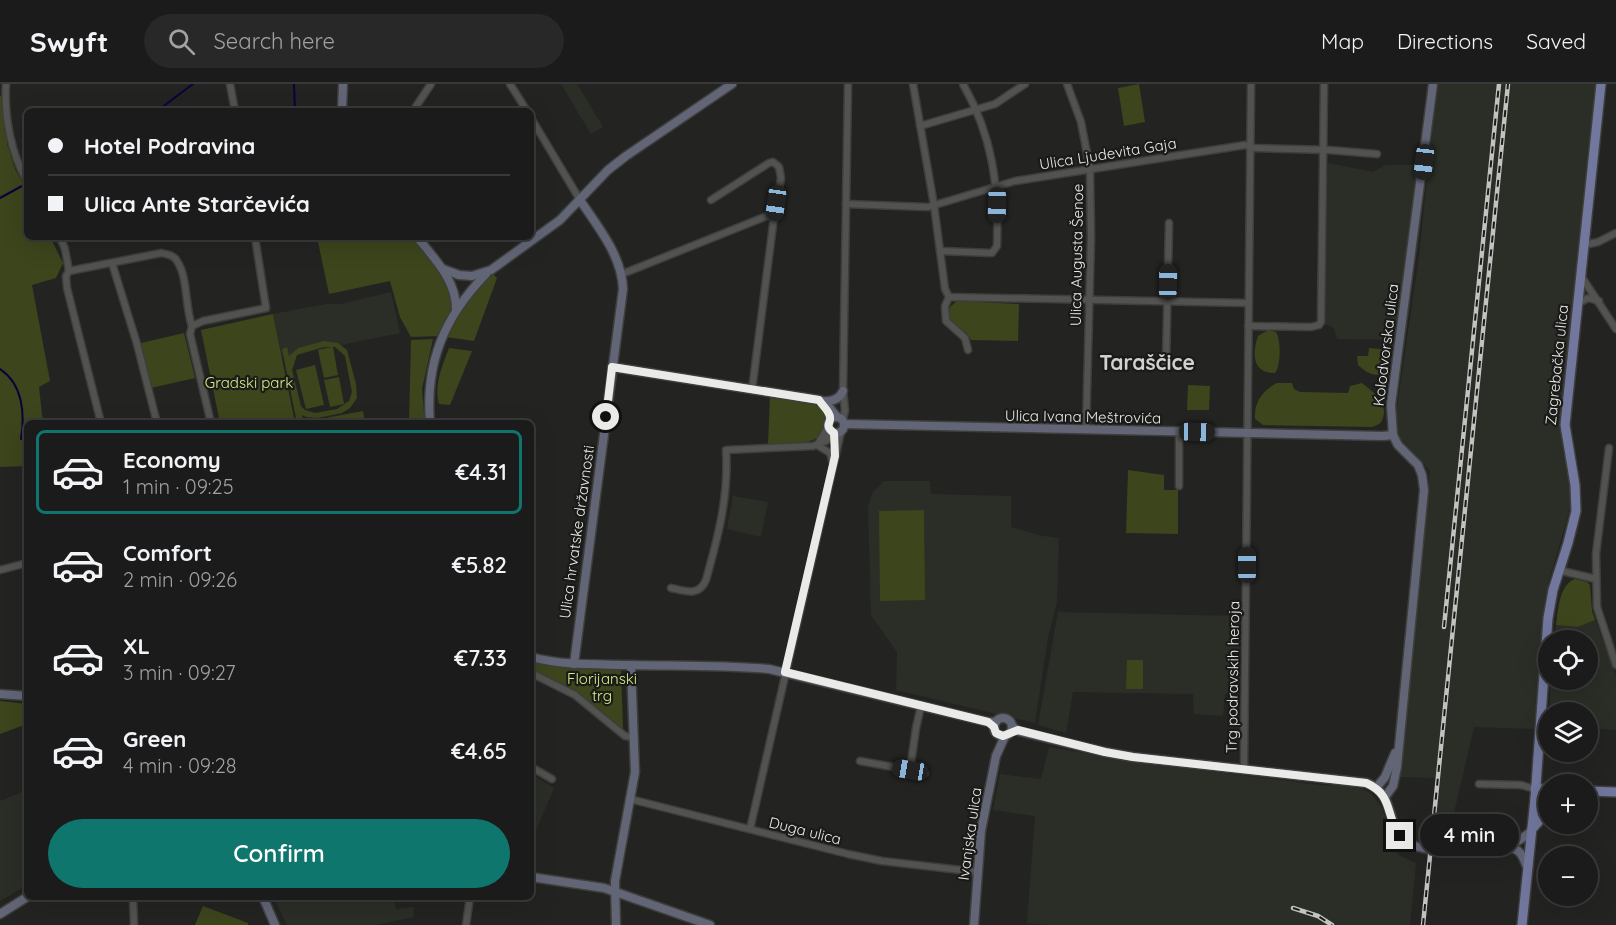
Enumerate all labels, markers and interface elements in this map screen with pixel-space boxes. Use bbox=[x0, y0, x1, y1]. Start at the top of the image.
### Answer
search box bbox=[144, 14, 564, 68]
text: Swyft bbox=[30, 24, 108, 59]
icon: search bbox=[165, 25, 198, 58]
text: Search here bbox=[213, 27, 335, 55]
text: Map bbox=[1321, 28, 1364, 54]
text: Directions bbox=[1397, 28, 1493, 54]
text: Saved bbox=[1526, 28, 1586, 54]
text: Hotel Podravina bbox=[84, 132, 255, 160]
street label: Ulica Ljudevita Gaja bbox=[1038, 133, 1178, 174]
car bbox=[1413, 143, 1435, 181]
car bbox=[765, 184, 787, 222]
street label: Ulica Augusta Šenoe bbox=[1066, 184, 1087, 326]
car bbox=[988, 187, 1006, 223]
text: Ulica Ante Starčevića bbox=[84, 190, 310, 218]
car bbox=[1159, 264, 1177, 300]
street label: Kolodvorska ulica bbox=[1369, 283, 1402, 407]
street label: Zagrebačka ulica bbox=[1541, 304, 1572, 426]
district label: Taraščice bbox=[1099, 349, 1195, 375]
park label: Gradski park bbox=[205, 373, 293, 392]
route start bbox=[592, 403, 619, 430]
street label: Ulica Ivana Meštrovića bbox=[1005, 406, 1161, 427]
car bbox=[1179, 423, 1215, 441]
street label: Ulica hrvatske državnosti bbox=[555, 444, 598, 620]
icon: car bbox=[51, 445, 105, 499]
text: Economy bbox=[123, 446, 221, 474]
text: €4.31 bbox=[455, 458, 507, 486]
text: 1 min · 09:25 bbox=[123, 474, 234, 499]
icon: car bbox=[51, 538, 105, 592]
text: Comfort bbox=[123, 539, 212, 567]
car bbox=[1238, 547, 1256, 583]
text: €5.82 bbox=[452, 551, 507, 579]
text: 2 min · 09:26 bbox=[123, 567, 237, 592]
street label: Trg podravskih heroja bbox=[1222, 601, 1243, 753]
map controls bbox=[1538, 630, 1598, 906]
button: locate bbox=[1538, 630, 1598, 690]
icon: car bbox=[51, 631, 105, 685]
text: XL bbox=[123, 632, 150, 660]
text: €7.33 bbox=[454, 644, 507, 672]
text: 3 min · 09:27 bbox=[123, 660, 236, 685]
park label: Florijanski trg bbox=[567, 669, 637, 705]
button: layers bbox=[1538, 702, 1598, 762]
icon: car bbox=[51, 724, 105, 778]
text: Green bbox=[123, 725, 186, 753]
text: €4.65 bbox=[451, 737, 507, 765]
text: 4 min · 09:28 bbox=[123, 753, 237, 778]
car bbox=[891, 758, 929, 782]
button: + bbox=[1538, 774, 1598, 834]
street label: Ivanjska ulica bbox=[954, 786, 985, 882]
street label: Duga ulica bbox=[767, 812, 843, 849]
callout: 4 min bbox=[1421, 815, 1520, 857]
button: Confirm bbox=[48, 819, 510, 888]
route end bbox=[1386, 822, 1413, 849]
text: 4 min bbox=[1444, 822, 1495, 847]
button: − bbox=[1538, 846, 1598, 906]

